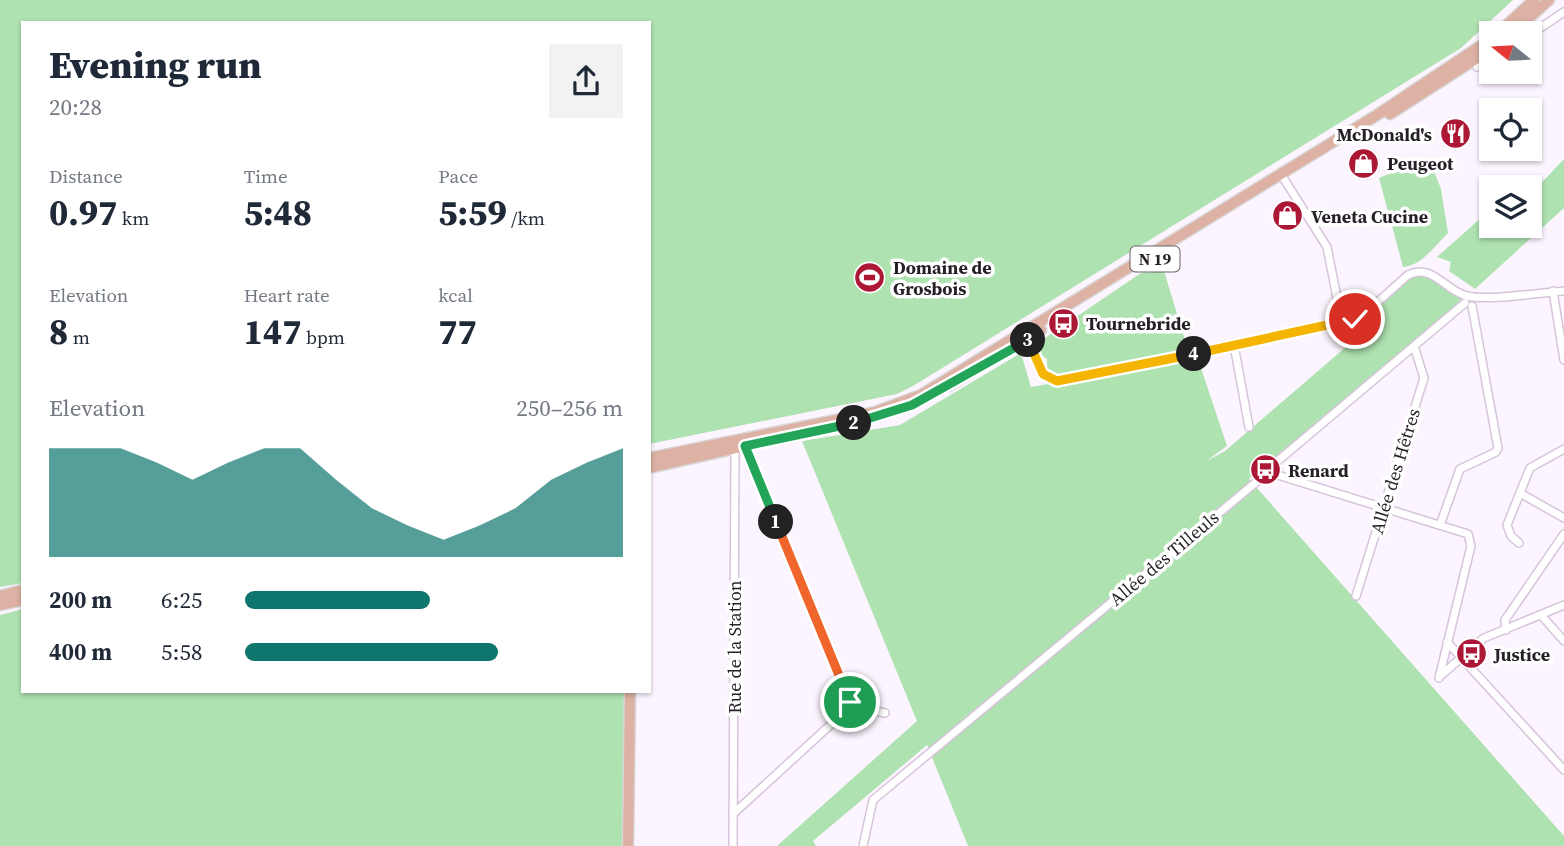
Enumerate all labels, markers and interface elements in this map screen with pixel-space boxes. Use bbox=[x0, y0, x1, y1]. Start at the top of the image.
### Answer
north arrow bbox=[1479, 21, 1542, 84]
map controls bbox=[1479, 21, 1542, 238]
text: Evening run bbox=[49, 39, 262, 91]
button: share bbox=[549, 44, 623, 118]
text: 20:28 bbox=[49, 91, 102, 123]
button: locate bbox=[1479, 98, 1542, 161]
restaurant icon: McDonald's bbox=[1438, 117, 1472, 151]
place label: McDonald's bbox=[1336, 122, 1432, 147]
shop icon: Peugeot bbox=[1347, 146, 1381, 180]
place label: Peugeot bbox=[1387, 151, 1454, 176]
text: Distance bbox=[49, 163, 123, 189]
text: Time bbox=[244, 163, 288, 189]
text: Pace bbox=[438, 163, 478, 189]
button: layers bbox=[1479, 175, 1542, 238]
text: 0.97 bbox=[49, 189, 117, 237]
text: 5:48 bbox=[244, 189, 312, 237]
text: 5:59 bbox=[438, 189, 507, 237]
shop icon: Veneta Cucine bbox=[1271, 199, 1305, 233]
place label: Veneta Cucine bbox=[1311, 204, 1428, 229]
text: km bbox=[117, 205, 149, 231]
text: /km bbox=[507, 205, 545, 231]
road number: N 19 bbox=[1130, 246, 1180, 272]
place label: Domaine de Grosbois bbox=[893, 255, 992, 301]
sports icon: Domaine de Grosbois bbox=[853, 260, 887, 294]
text: Elevation bbox=[49, 282, 128, 308]
text: Heart rate bbox=[244, 282, 330, 308]
text: kcal bbox=[438, 282, 473, 308]
pin bbox=[1325, 289, 1385, 349]
icon: check bbox=[1336, 300, 1374, 338]
bus stop icon: Tournebride bbox=[1046, 306, 1080, 340]
text: 8 bbox=[49, 308, 68, 356]
text: 147 bbox=[244, 308, 302, 356]
text: 77 bbox=[438, 308, 477, 356]
place label: Tournebride bbox=[1086, 311, 1191, 336]
pin: 3 bbox=[1010, 322, 1046, 358]
text: m bbox=[68, 324, 90, 350]
text: bpm bbox=[302, 324, 345, 350]
text: 3 bbox=[1022, 326, 1033, 352]
pin: 4 bbox=[1176, 336, 1212, 372]
text: 4 bbox=[1188, 340, 1199, 366]
text: Elevation bbox=[49, 392, 145, 424]
text: 250–256 m bbox=[516, 392, 623, 424]
street label: Allée des Hêtres bbox=[1364, 405, 1426, 537]
pin: 2 bbox=[836, 406, 872, 440]
text: 2 bbox=[848, 409, 859, 435]
bus stop icon: Renard bbox=[1248, 453, 1282, 487]
place label: Renard bbox=[1288, 458, 1349, 483]
pin: 1 bbox=[758, 504, 794, 540]
street label: Allée des Tilleuls bbox=[1104, 505, 1224, 611]
text: 1 bbox=[770, 508, 781, 534]
street label: Rue de la Station bbox=[722, 580, 747, 714]
text: 200 m bbox=[49, 584, 112, 616]
text: 6:25 bbox=[161, 584, 202, 616]
text: 400 m bbox=[49, 636, 112, 668]
text: 5:58 bbox=[161, 636, 202, 668]
bus stop icon: Justice bbox=[1454, 637, 1488, 671]
place label: Justice bbox=[1493, 642, 1550, 667]
pin bbox=[820, 672, 880, 732]
icon: arrive bbox=[831, 683, 869, 721]

